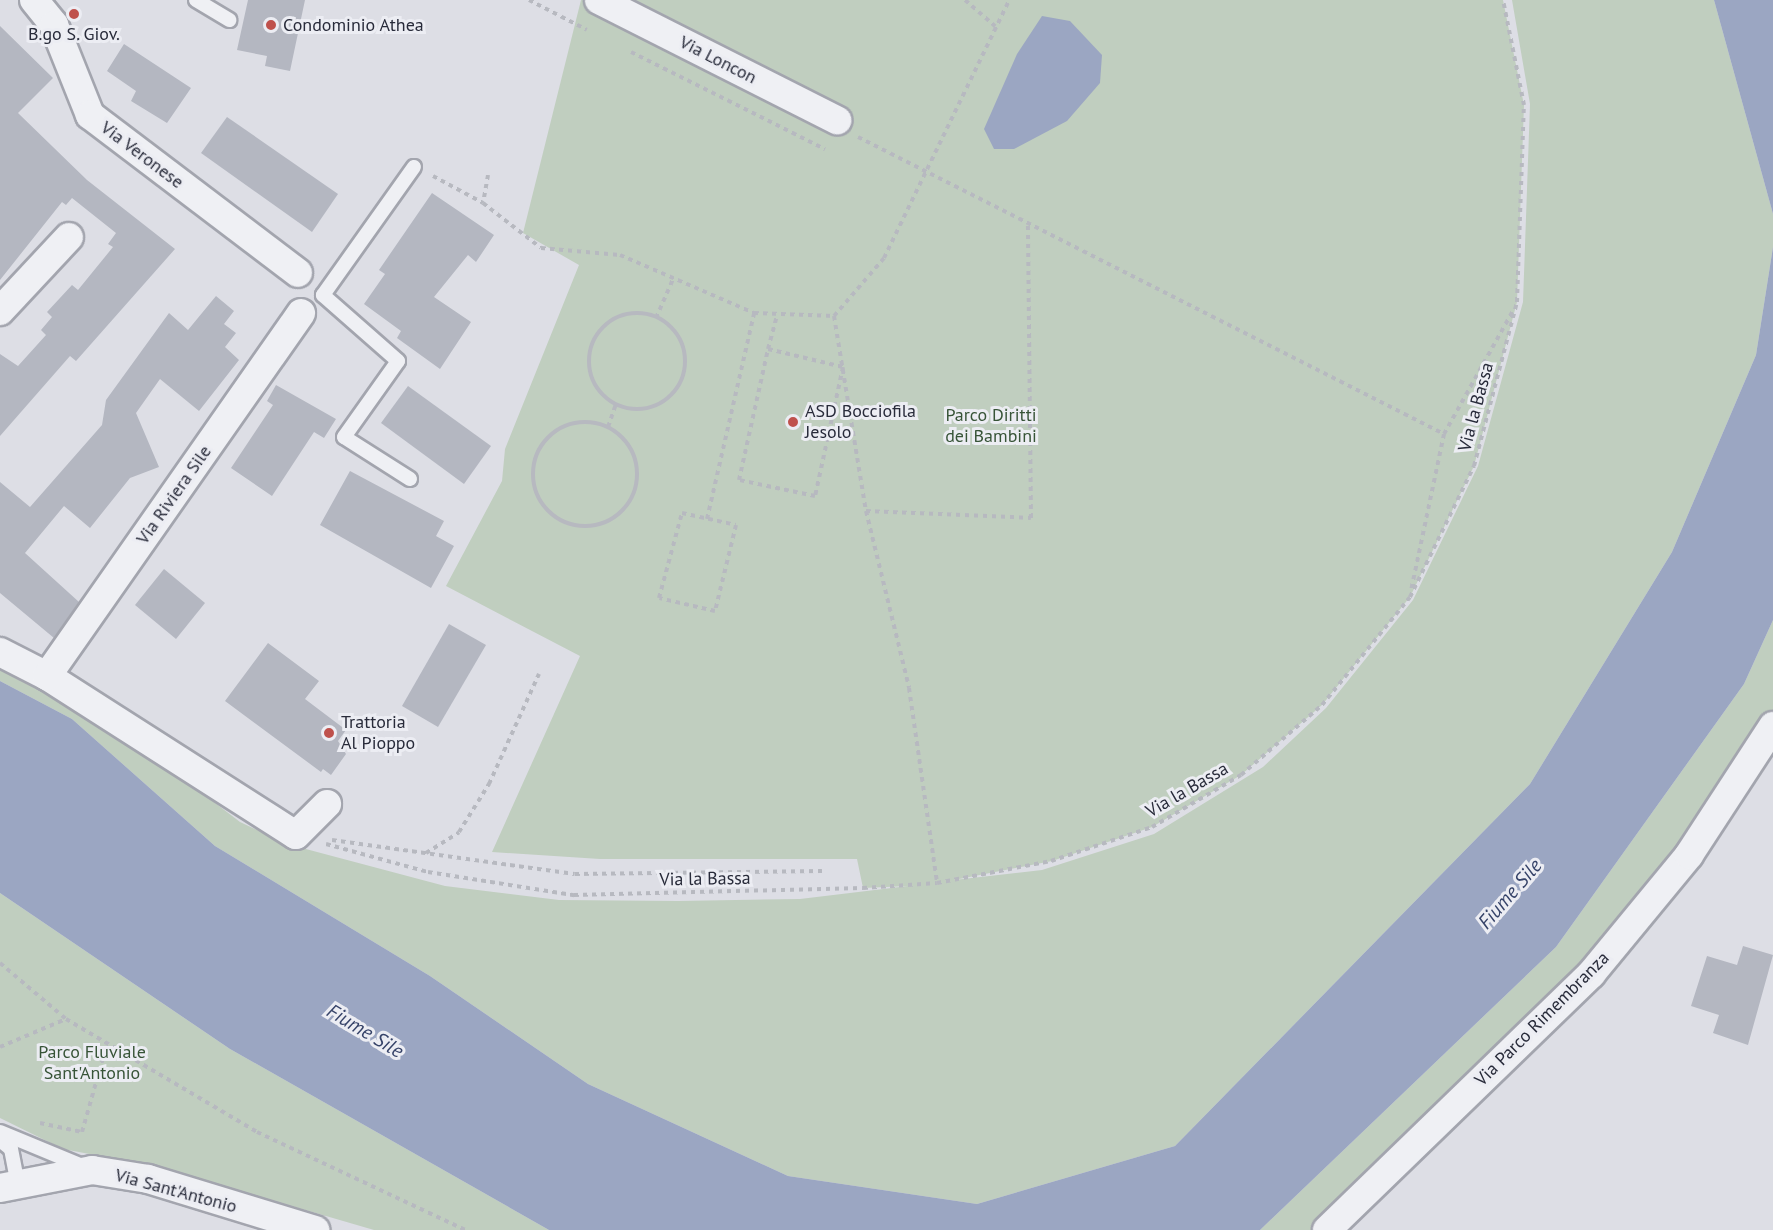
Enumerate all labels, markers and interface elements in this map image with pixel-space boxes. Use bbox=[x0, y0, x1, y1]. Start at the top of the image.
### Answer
marker: B.go S. Giov. bbox=[67, 7, 81, 21]
place label: Condominio Athea bbox=[283, 14, 424, 36]
marker: Condominio Athea bbox=[264, 18, 278, 32]
place label: B.go S. Giov. bbox=[27, 23, 121, 45]
street label: Via Loncon bbox=[676, 31, 760, 89]
street label: Via Veronese bbox=[96, 117, 188, 193]
street label: Via la Bassa bbox=[1454, 360, 1498, 454]
place label: ASD Bocciofila Jesolo bbox=[805, 401, 916, 444]
park label: Parco Diritti dei Bambini bbox=[945, 405, 1037, 448]
marker: ASD Bocciofila Jesolo bbox=[786, 415, 800, 429]
street label: Via Riviera Sile bbox=[132, 441, 216, 549]
place label: Trattoria Al Pioppo bbox=[341, 712, 415, 754]
marker: Trattoria Al Pioppo bbox=[322, 726, 336, 740]
street label: Via la Bassa bbox=[1142, 758, 1232, 822]
water label: Fiume Sile bbox=[1473, 854, 1547, 934]
street label: Via la Bassa bbox=[659, 867, 751, 891]
street label: Via Parco Rimembranza bbox=[1470, 947, 1614, 1091]
water label: Fiume Sile bbox=[322, 999, 408, 1063]
park label: Parco Fluviale Sant'Antonio bbox=[38, 1042, 146, 1084]
street label: Via Sant'Antonio bbox=[113, 1164, 239, 1218]

